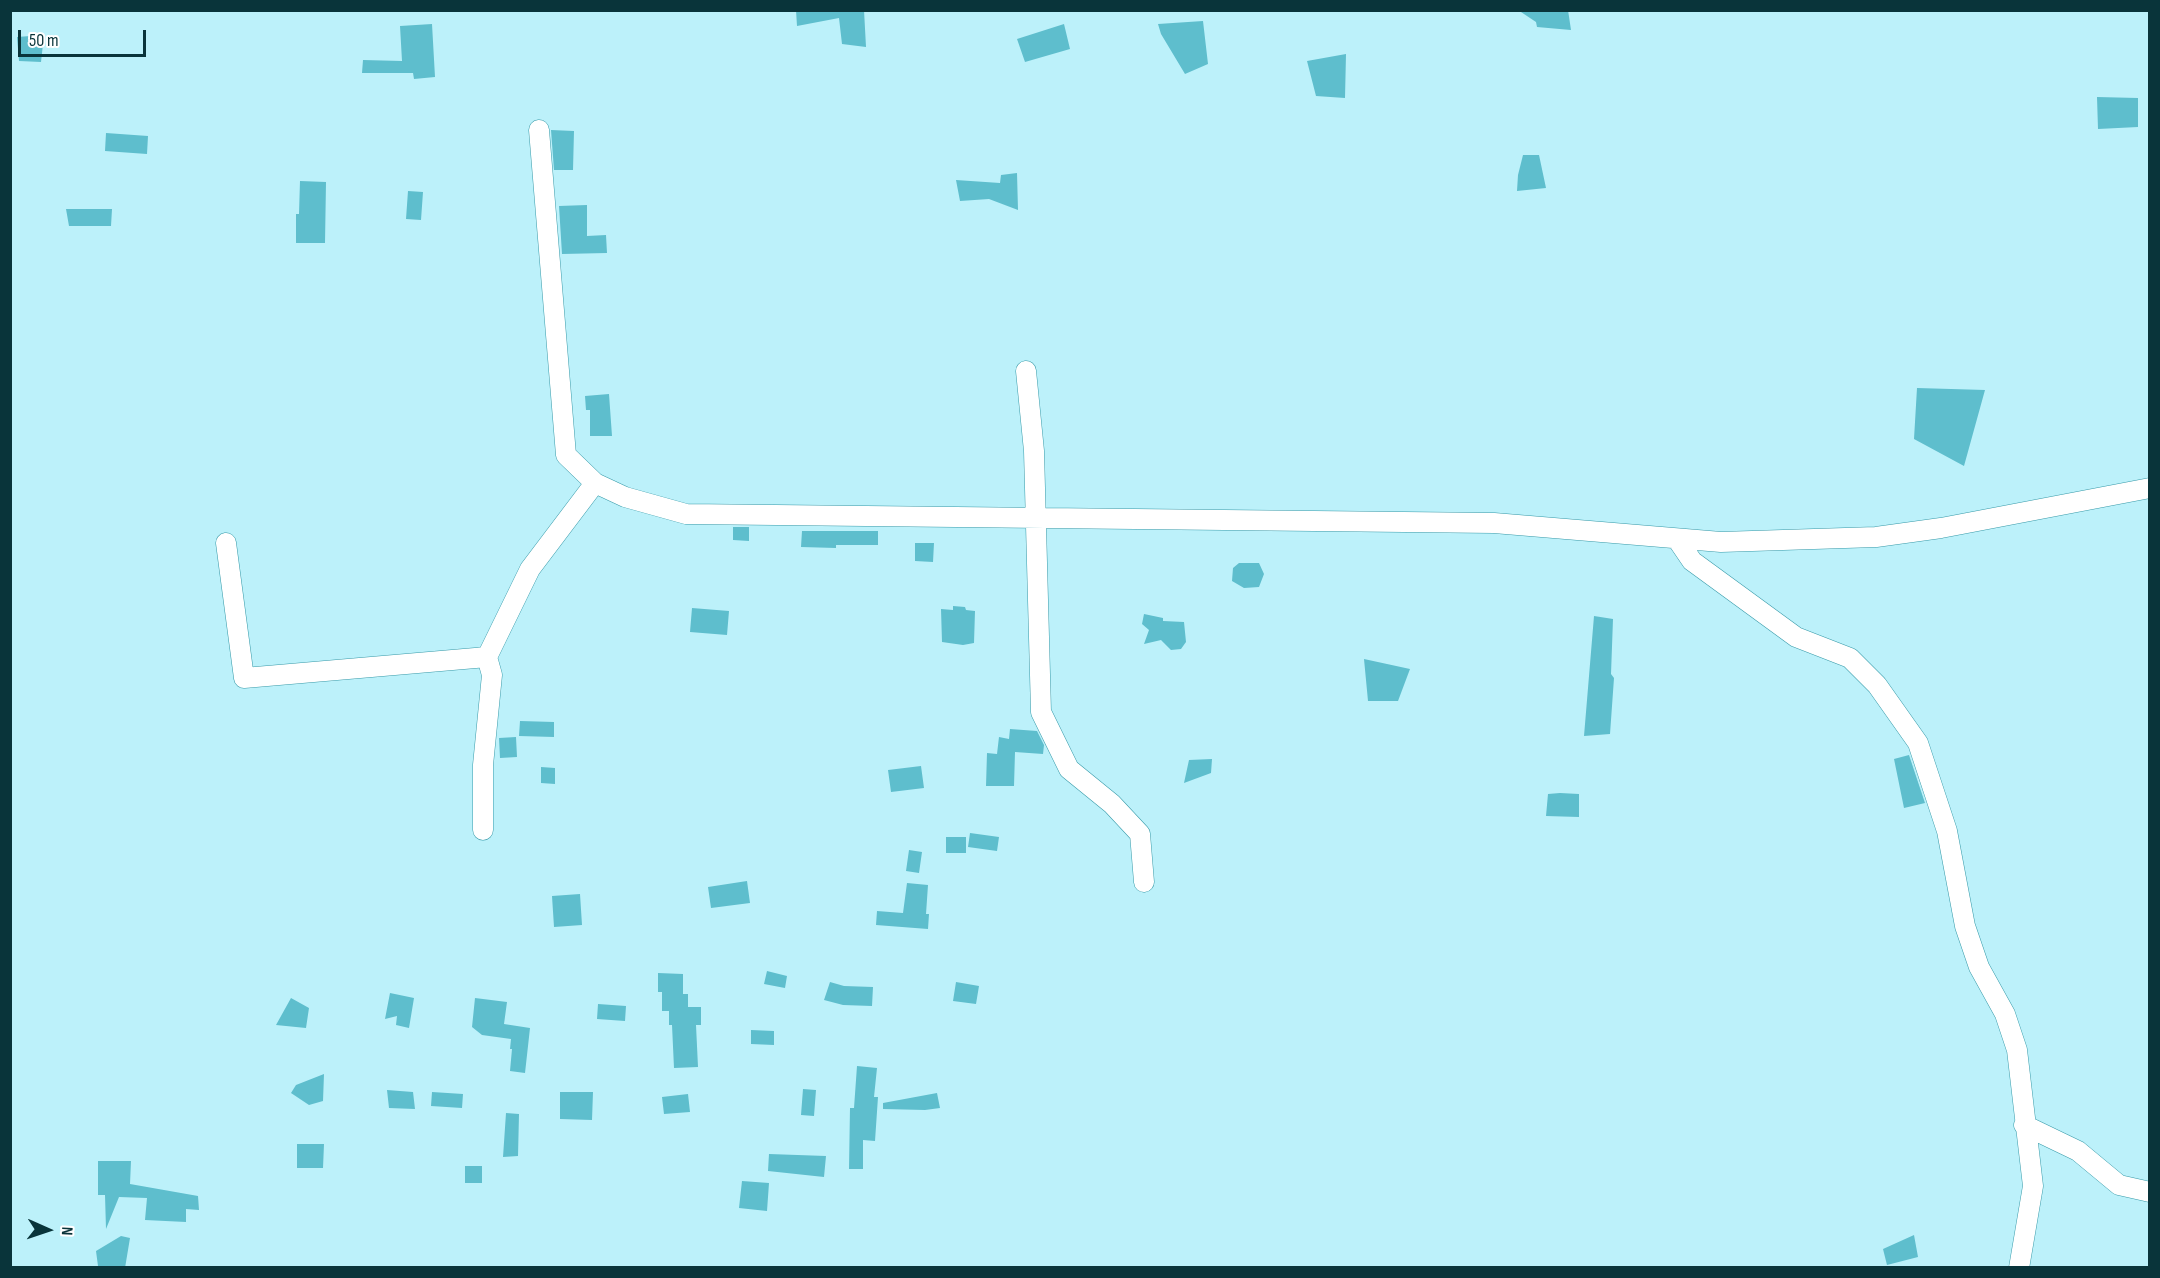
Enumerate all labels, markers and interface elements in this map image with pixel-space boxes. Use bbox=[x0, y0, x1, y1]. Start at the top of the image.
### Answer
scale bar bbox=[21, 18, 148, 56]
text: 50 m bbox=[29, 30, 59, 51]
north arrow bbox=[18, 1200, 78, 1260]
text: N bbox=[57, 1226, 76, 1236]

